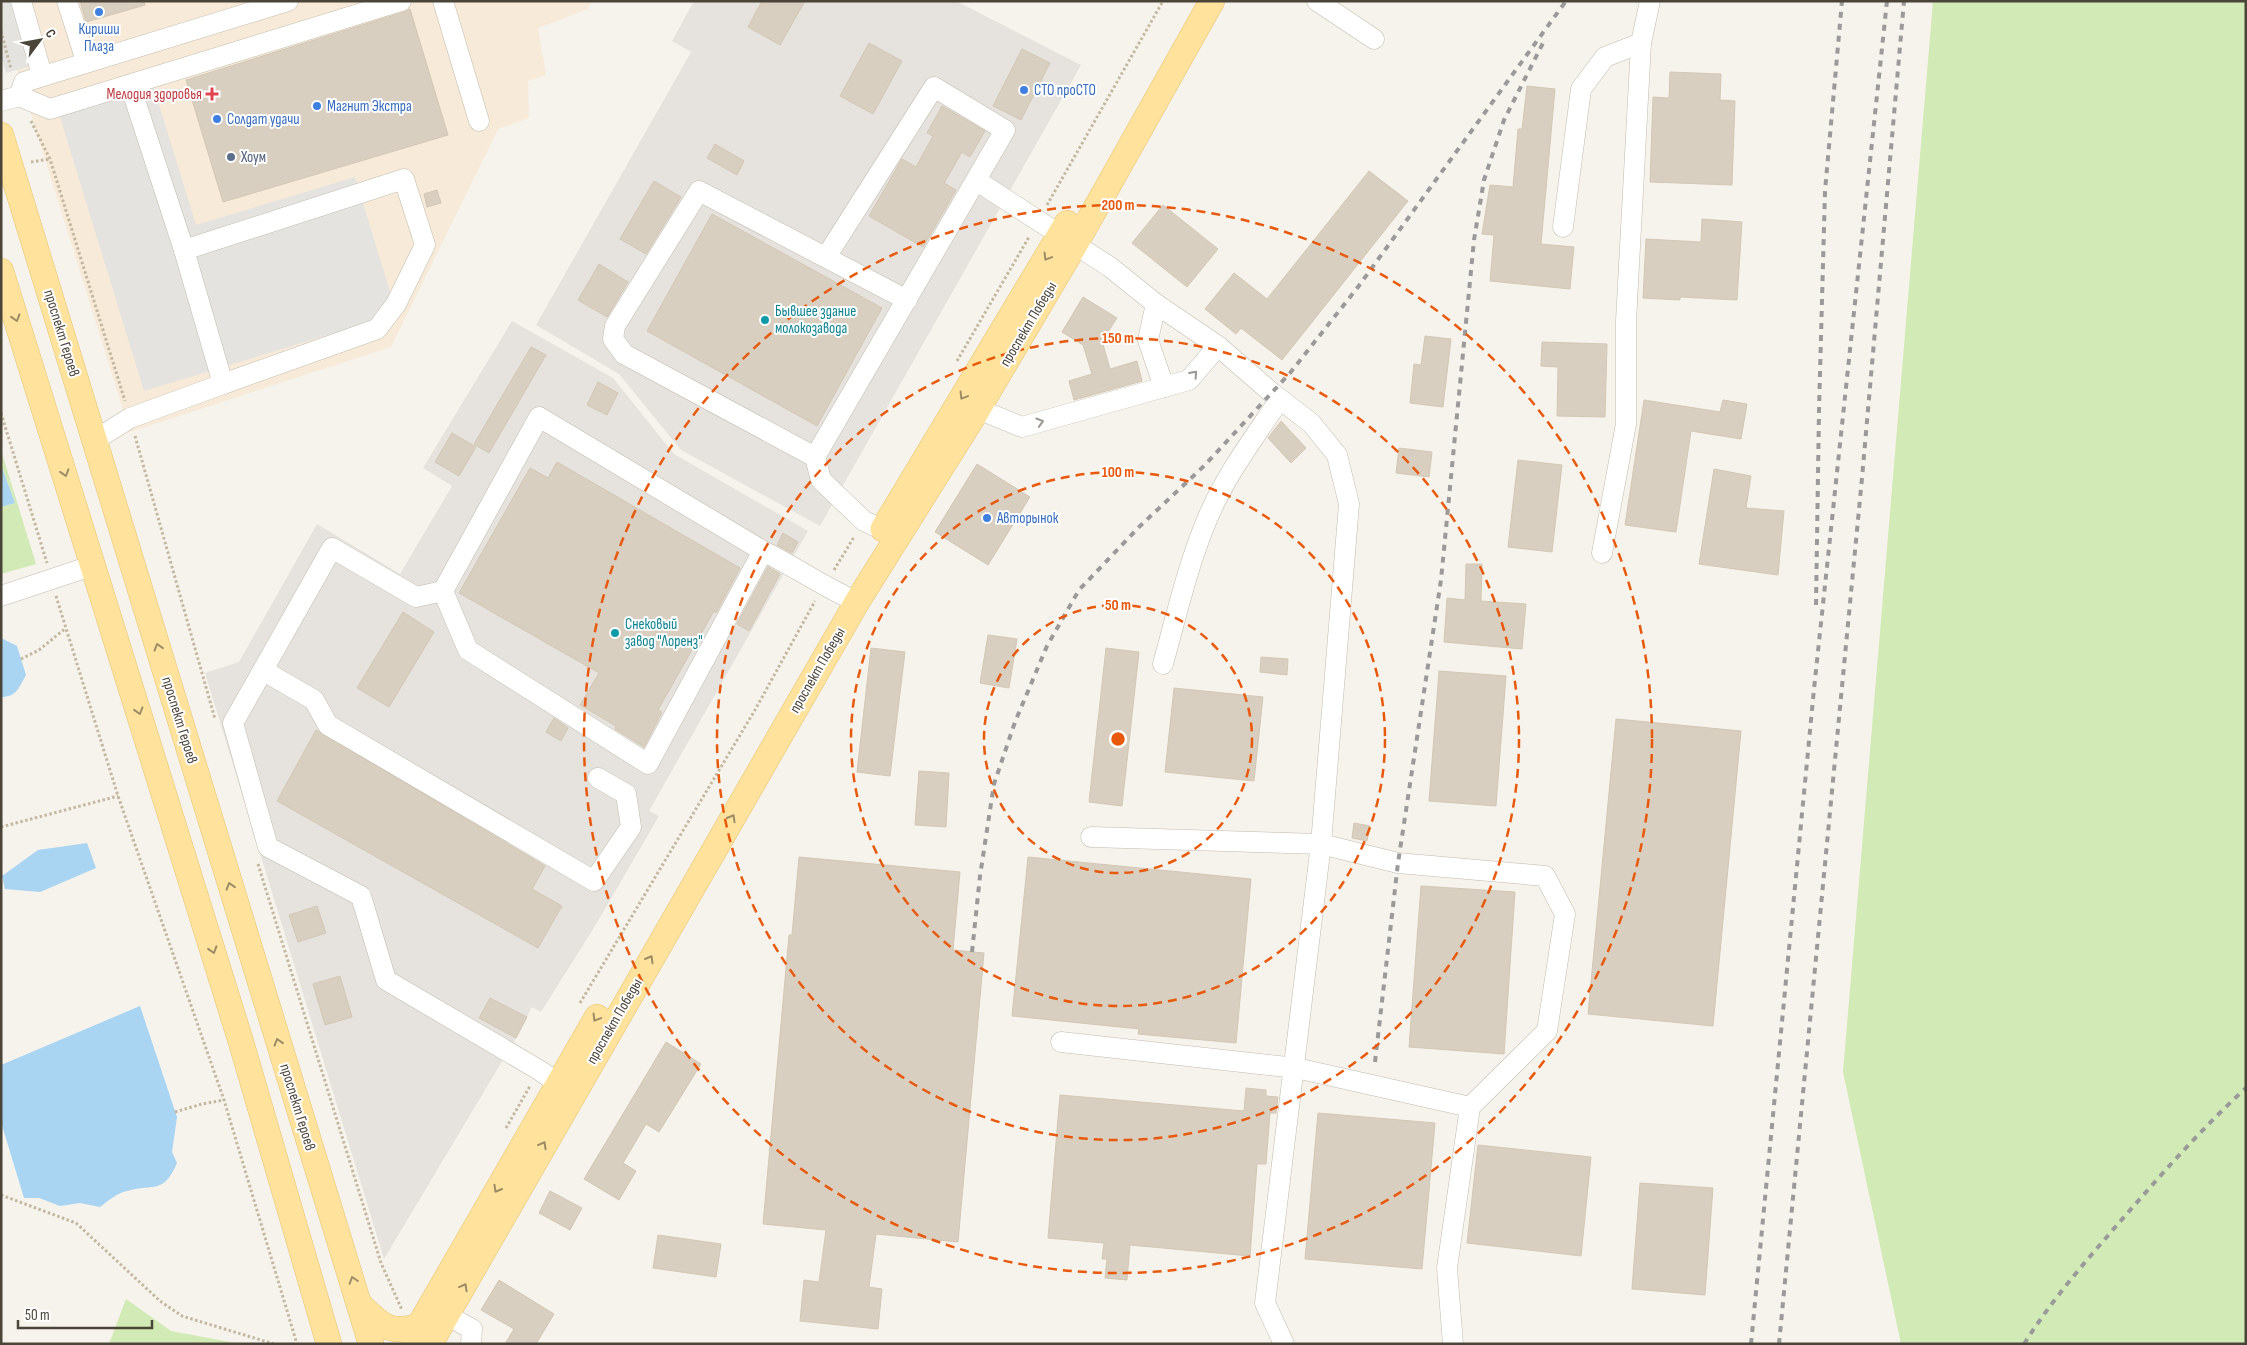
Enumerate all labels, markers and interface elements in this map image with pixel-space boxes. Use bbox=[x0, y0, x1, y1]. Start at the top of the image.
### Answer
marker: Кириши Плаза bbox=[93, 6, 105, 18]
north arrow bbox=[15, 15, 65, 65]
place label: Кириши Плаза bbox=[78, 20, 120, 56]
text: С bbox=[41, 26, 60, 41]
place label: СТО проСТО bbox=[1034, 81, 1096, 100]
marker: СТО проСТО bbox=[1018, 84, 1030, 96]
place label: Мелодия здоровья bbox=[107, 85, 202, 104]
marker: Мелодия здоровья bbox=[206, 88, 218, 100]
place label: Магнит Экстра bbox=[327, 97, 412, 116]
marker: Магнит Экстра bbox=[311, 100, 323, 112]
place label: Солдат удачи bbox=[227, 110, 300, 129]
marker: Солдат удачи bbox=[211, 113, 223, 125]
place label: Хоум bbox=[240, 148, 266, 167]
marker: Хоум bbox=[225, 151, 237, 163]
text: 200 m bbox=[1101, 196, 1135, 215]
one-way arrow bbox=[1044, 251, 1054, 260]
street label: проспект Победы bbox=[996, 278, 1061, 370]
street label: проспект Героев bbox=[39, 287, 84, 379]
place label: Бывшее здание молокозавода bbox=[775, 302, 856, 338]
one-way arrow bbox=[10, 313, 20, 321]
marker: Бывшее здание молокозавода bbox=[759, 314, 771, 326]
text: 150 m bbox=[1102, 329, 1134, 348]
one-way arrow bbox=[1188, 370, 1197, 379]
one-way arrow bbox=[960, 390, 970, 399]
one-way arrow bbox=[1035, 417, 1044, 427]
text: 100 m bbox=[1102, 463, 1134, 482]
one-way arrow bbox=[59, 468, 69, 476]
place label: Авторынок bbox=[996, 509, 1059, 528]
marker: Авторынок bbox=[981, 512, 993, 524]
text: 50 m bbox=[1105, 596, 1131, 615]
place label: Снековый завод "Лоренз" bbox=[625, 615, 703, 651]
street label: проспект Победы bbox=[785, 624, 850, 716]
marker: Снековый завод "Лоренз" bbox=[609, 627, 621, 639]
one-way arrow bbox=[153, 643, 163, 652]
street label: проспект Героев bbox=[157, 674, 202, 766]
one-way arrow bbox=[133, 707, 143, 715]
centre of rings bbox=[1109, 730, 1127, 748]
one-way arrow bbox=[725, 814, 735, 823]
one-way arrow bbox=[226, 883, 236, 891]
one-way arrow bbox=[207, 946, 217, 954]
one-way arrow bbox=[644, 955, 654, 964]
street label: проспект Победы bbox=[582, 975, 647, 1067]
one-way arrow bbox=[593, 1012, 603, 1021]
one-way arrow bbox=[273, 1038, 283, 1046]
street label: проспект Героев bbox=[275, 1061, 320, 1153]
one-way arrow bbox=[537, 1141, 547, 1150]
one-way arrow bbox=[494, 1183, 504, 1192]
one-way arrow bbox=[348, 1276, 358, 1285]
one-way arrow bbox=[458, 1283, 468, 1292]
scale bar bbox=[18, 1298, 151, 1330]
text: 50 m bbox=[25, 1306, 50, 1325]

